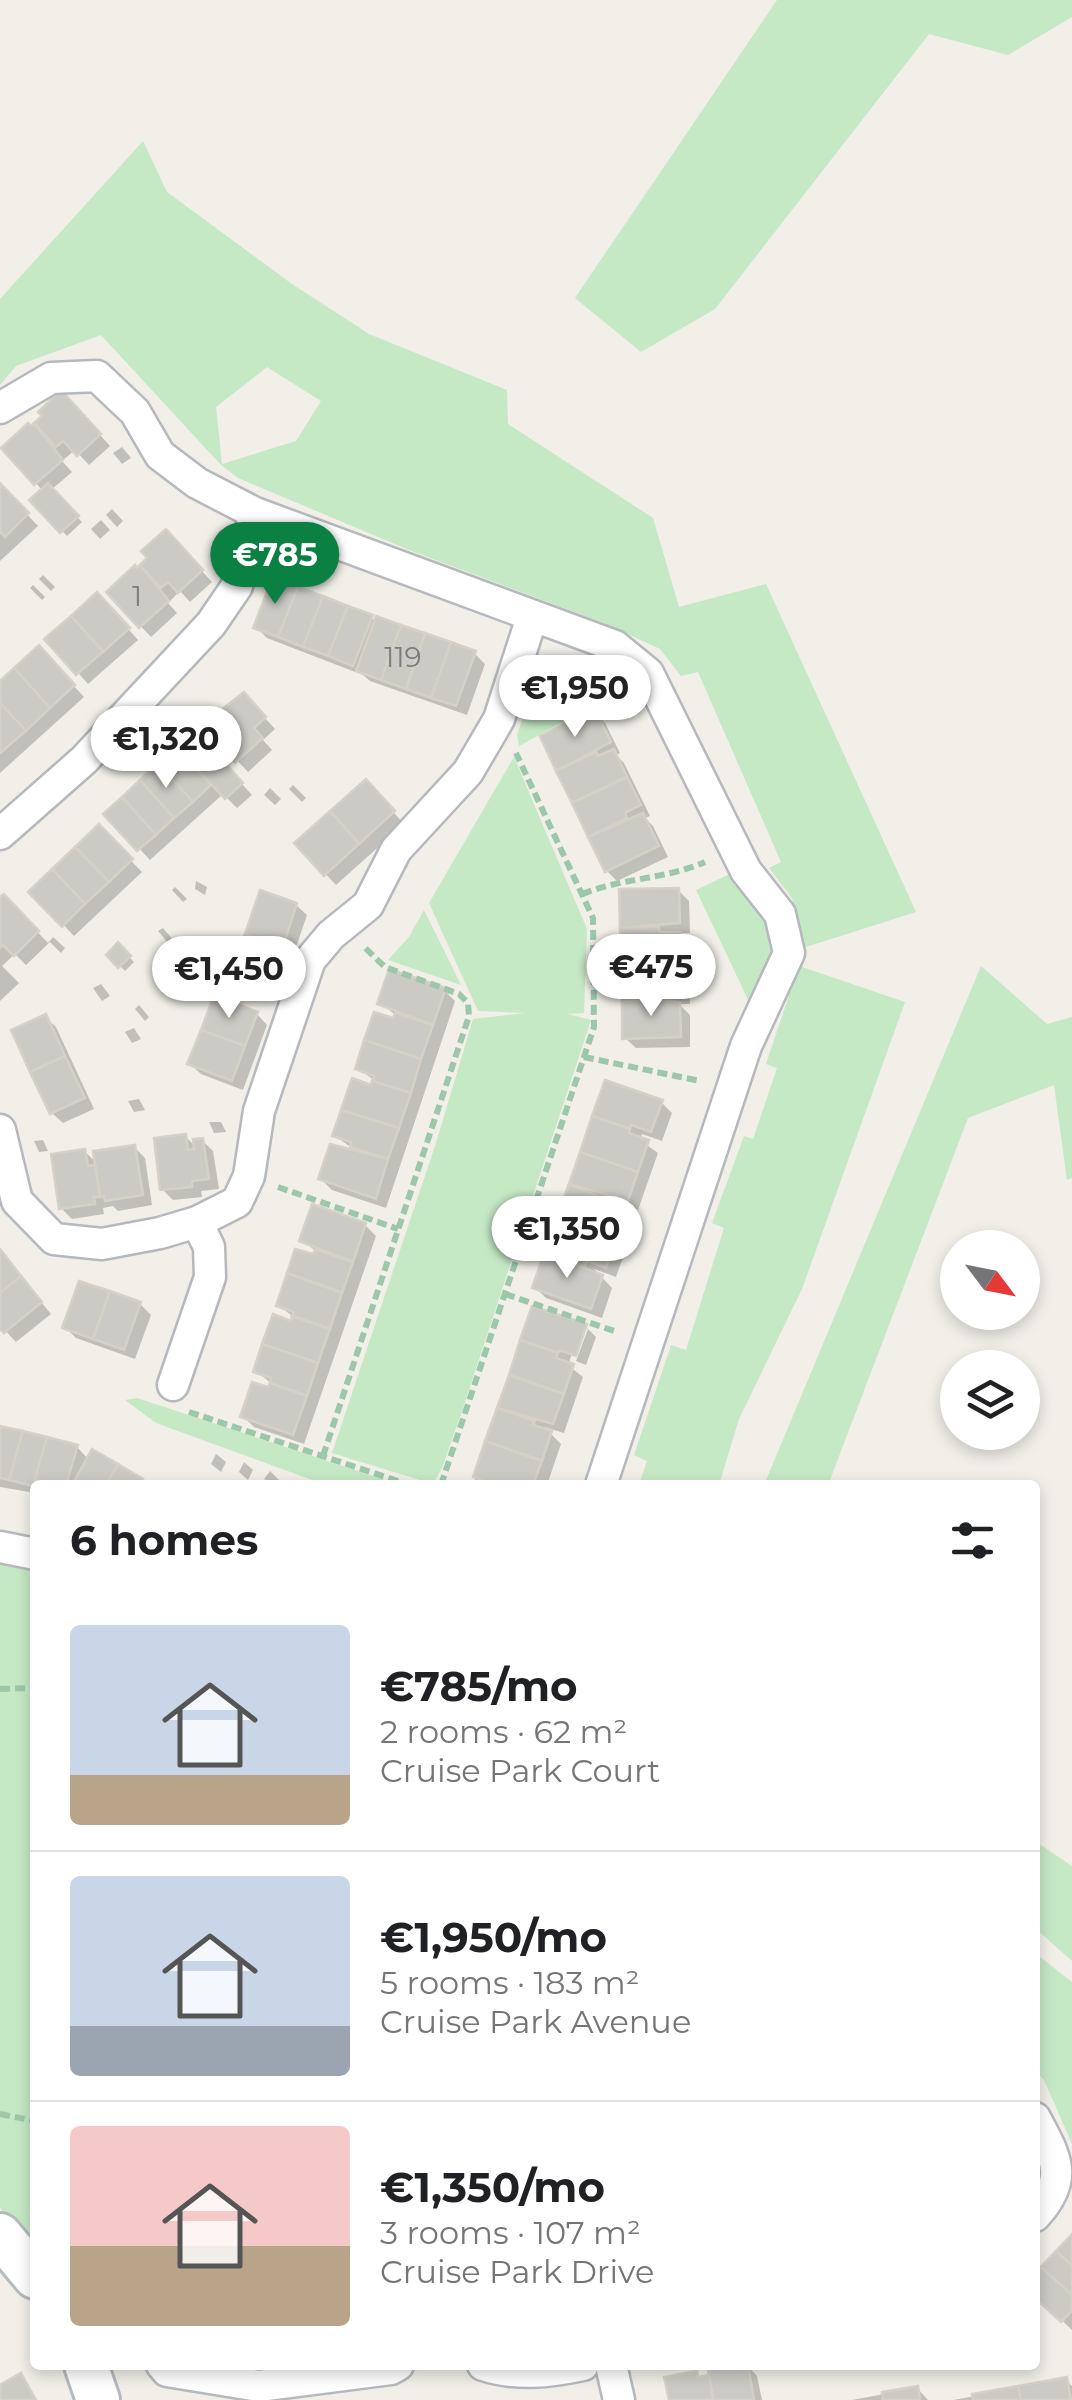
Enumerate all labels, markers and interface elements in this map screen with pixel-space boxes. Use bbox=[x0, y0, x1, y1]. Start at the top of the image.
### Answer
pin: €785 bbox=[216, 522, 334, 607]
text: €785 bbox=[232, 535, 318, 574]
house number: 1 bbox=[132, 579, 142, 613]
house number: 119 bbox=[384, 640, 422, 674]
pin: €1,950 bbox=[494, 655, 656, 740]
text: €1,950 bbox=[521, 668, 629, 707]
pin: €1,320 bbox=[85, 706, 247, 791]
text: €1,320 bbox=[113, 719, 219, 758]
pin: €475 bbox=[592, 934, 710, 1019]
pin: €1,450 bbox=[148, 936, 310, 1021]
text: €475 bbox=[609, 947, 693, 986]
text: €1,450 bbox=[174, 949, 284, 988]
pin: €1,350 bbox=[486, 1196, 648, 1281]
text: €1,350 bbox=[514, 1209, 620, 1248]
north arrow bbox=[940, 1230, 1040, 1330]
map controls bbox=[940, 1230, 1040, 1450]
button: layers bbox=[940, 1350, 1040, 1450]
icon: filters bbox=[945, 1513, 1000, 1568]
text: 6 homes bbox=[70, 1514, 258, 1566]
text: €785/mo bbox=[380, 1660, 578, 1712]
icon: home bbox=[150, 1665, 270, 1785]
text: 2 rooms · 62 m² bbox=[380, 1712, 627, 1751]
text: Cruise Park Court bbox=[380, 1751, 660, 1790]
text: €1,950/mo bbox=[380, 1911, 607, 1963]
icon: home bbox=[150, 1916, 270, 2036]
text: 5 rooms · 183 m² bbox=[380, 1963, 640, 2002]
text: Cruise Park Avenue bbox=[380, 2002, 691, 2041]
text: €1,350/mo bbox=[380, 2161, 605, 2213]
icon: home bbox=[150, 2166, 270, 2286]
text: 3 rooms · 107 m² bbox=[380, 2213, 641, 2252]
text: Cruise Park Drive bbox=[380, 2252, 654, 2291]

